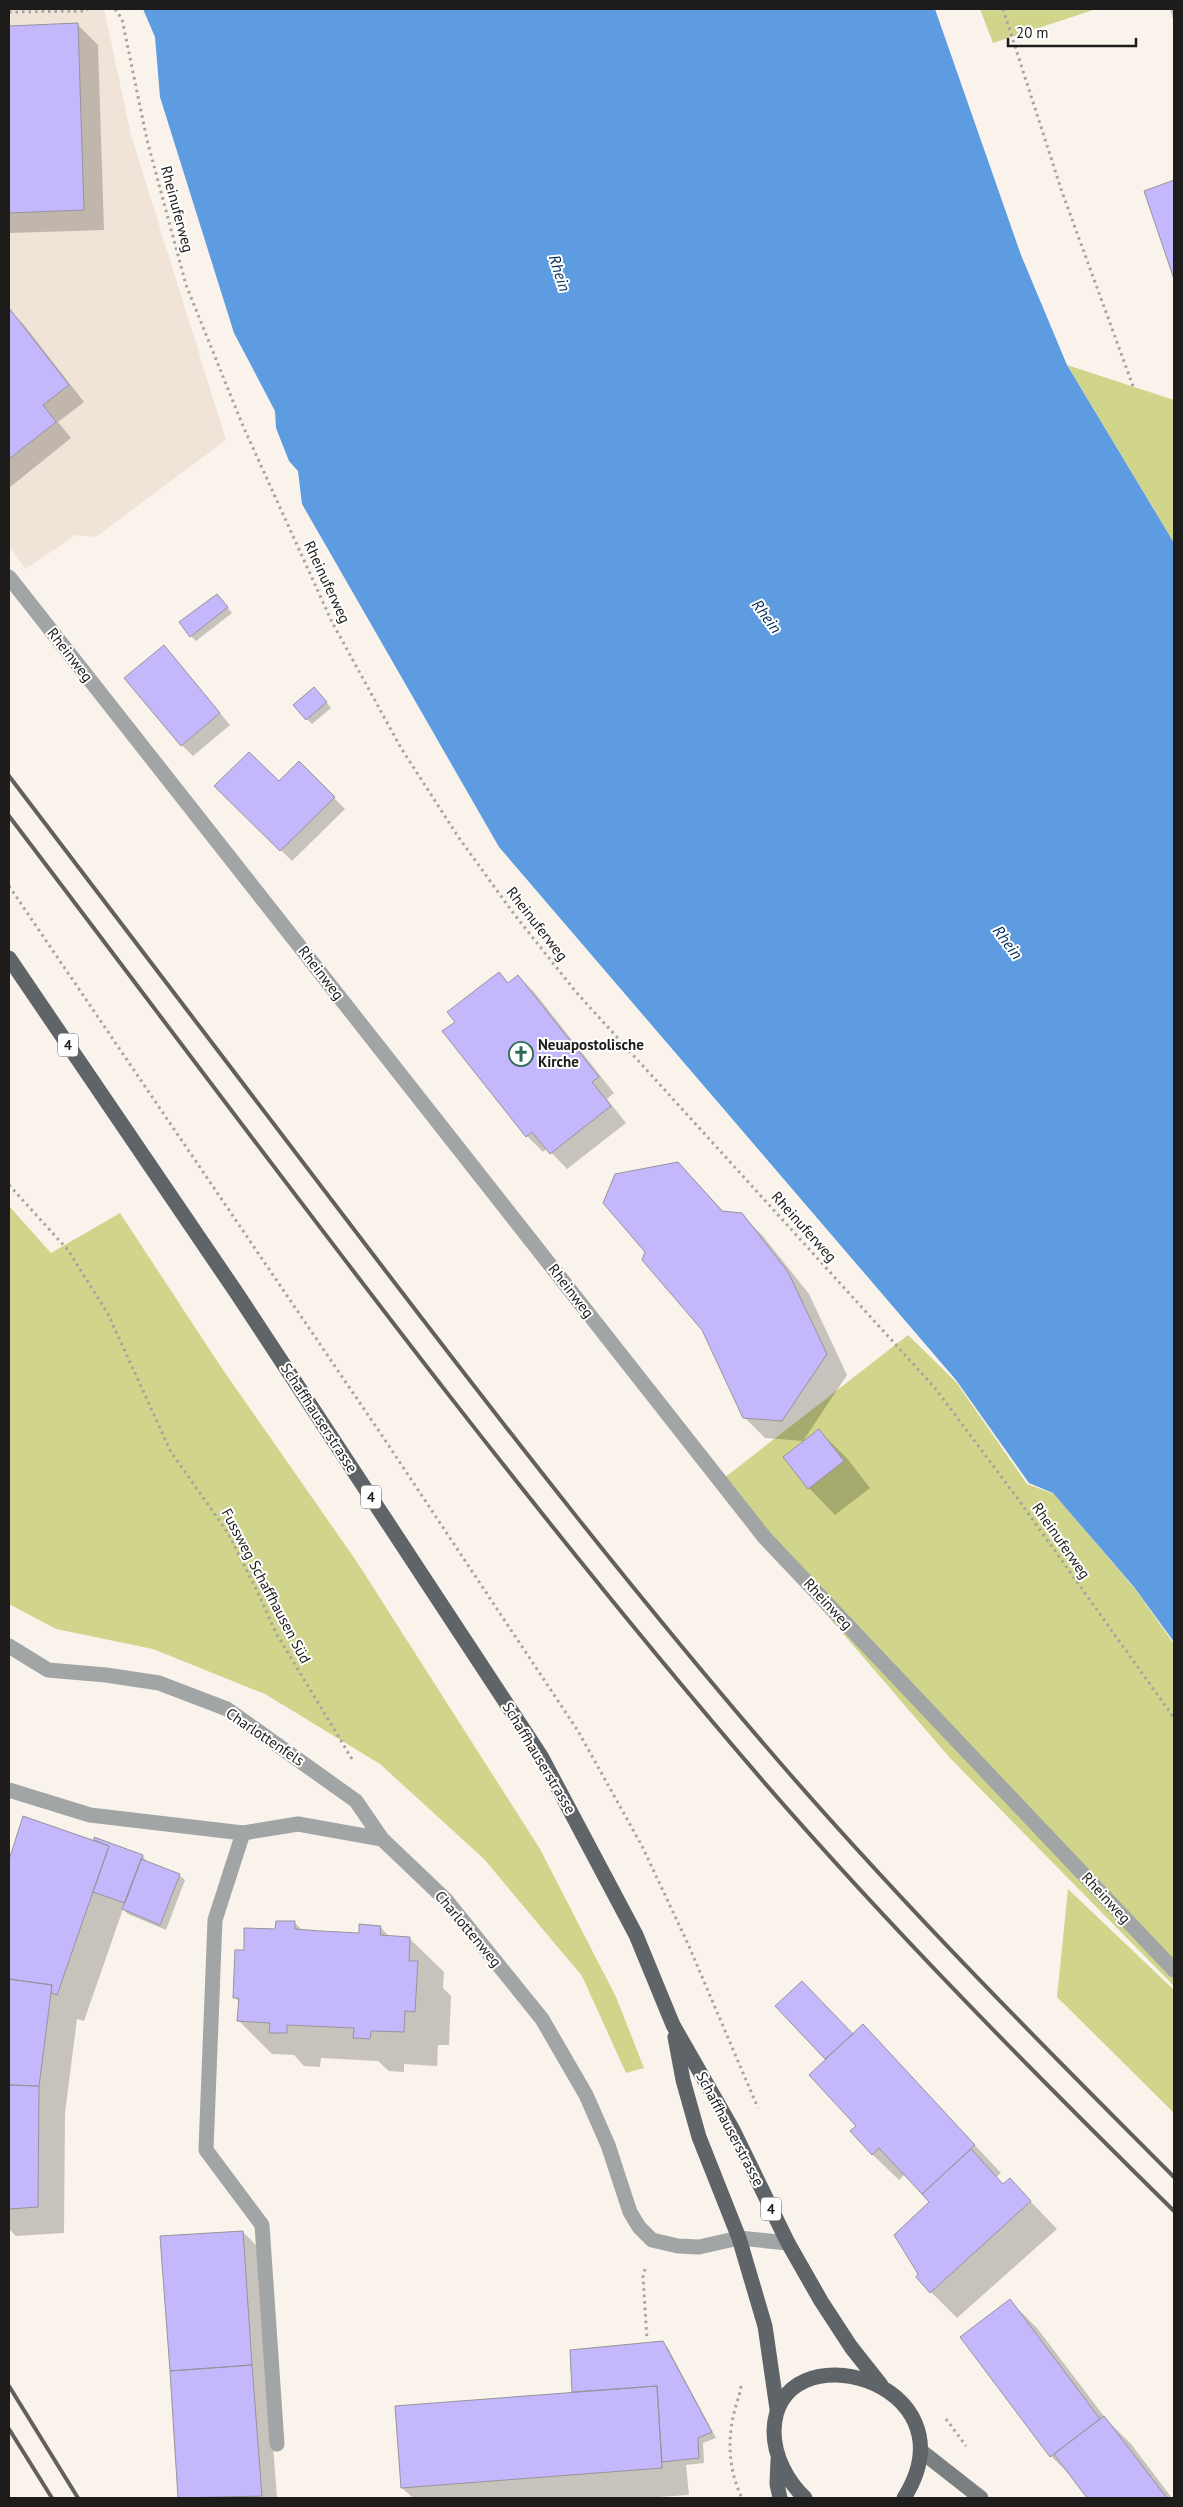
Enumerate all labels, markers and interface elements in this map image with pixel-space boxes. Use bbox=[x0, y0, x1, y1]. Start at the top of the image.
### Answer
scale bar bbox=[1008, 15, 1136, 47]
text: 20 m bbox=[1016, 23, 1049, 42]
street label: Rheinuferweg bbox=[157, 164, 198, 254]
water label: Rhein bbox=[545, 252, 575, 294]
street label: Rheinuferweg bbox=[300, 538, 355, 626]
water label: Rhein bbox=[748, 595, 786, 637]
street label: Rheinweg bbox=[43, 624, 97, 686]
street label: Rheinuferweg bbox=[503, 883, 572, 965]
water label: Rhein bbox=[989, 921, 1027, 963]
street label: Rheinweg bbox=[294, 942, 348, 1004]
road number: 4 bbox=[58, 1034, 78, 1056]
place label: Neuapostolische Kirche bbox=[538, 1035, 644, 1071]
church icon: Neuapostolische Kirche bbox=[508, 1041, 534, 1067]
street label: Rheinuferweg bbox=[768, 1187, 841, 1266]
street label: Rheinweg bbox=[544, 1260, 598, 1322]
street label: Schaffhauserstrasse bbox=[277, 1359, 362, 1476]
road number: 4 bbox=[361, 1485, 381, 1508]
street label: Rheinuferweg bbox=[1028, 1499, 1095, 1583]
street label: Fussweg Schaffhausen Süd bbox=[217, 1505, 315, 1667]
street label: Rheinweg bbox=[800, 1574, 857, 1633]
street label: Schaffhauserstrasse bbox=[499, 1698, 580, 1817]
street label: Charlottenfels bbox=[222, 1703, 308, 1770]
street label: Rheinweg bbox=[1078, 1868, 1135, 1927]
street label: Charlottenweg bbox=[431, 1887, 506, 1971]
street label: Schaffhauserstrasse bbox=[692, 2068, 769, 2189]
road number: 4 bbox=[761, 2198, 781, 2220]

